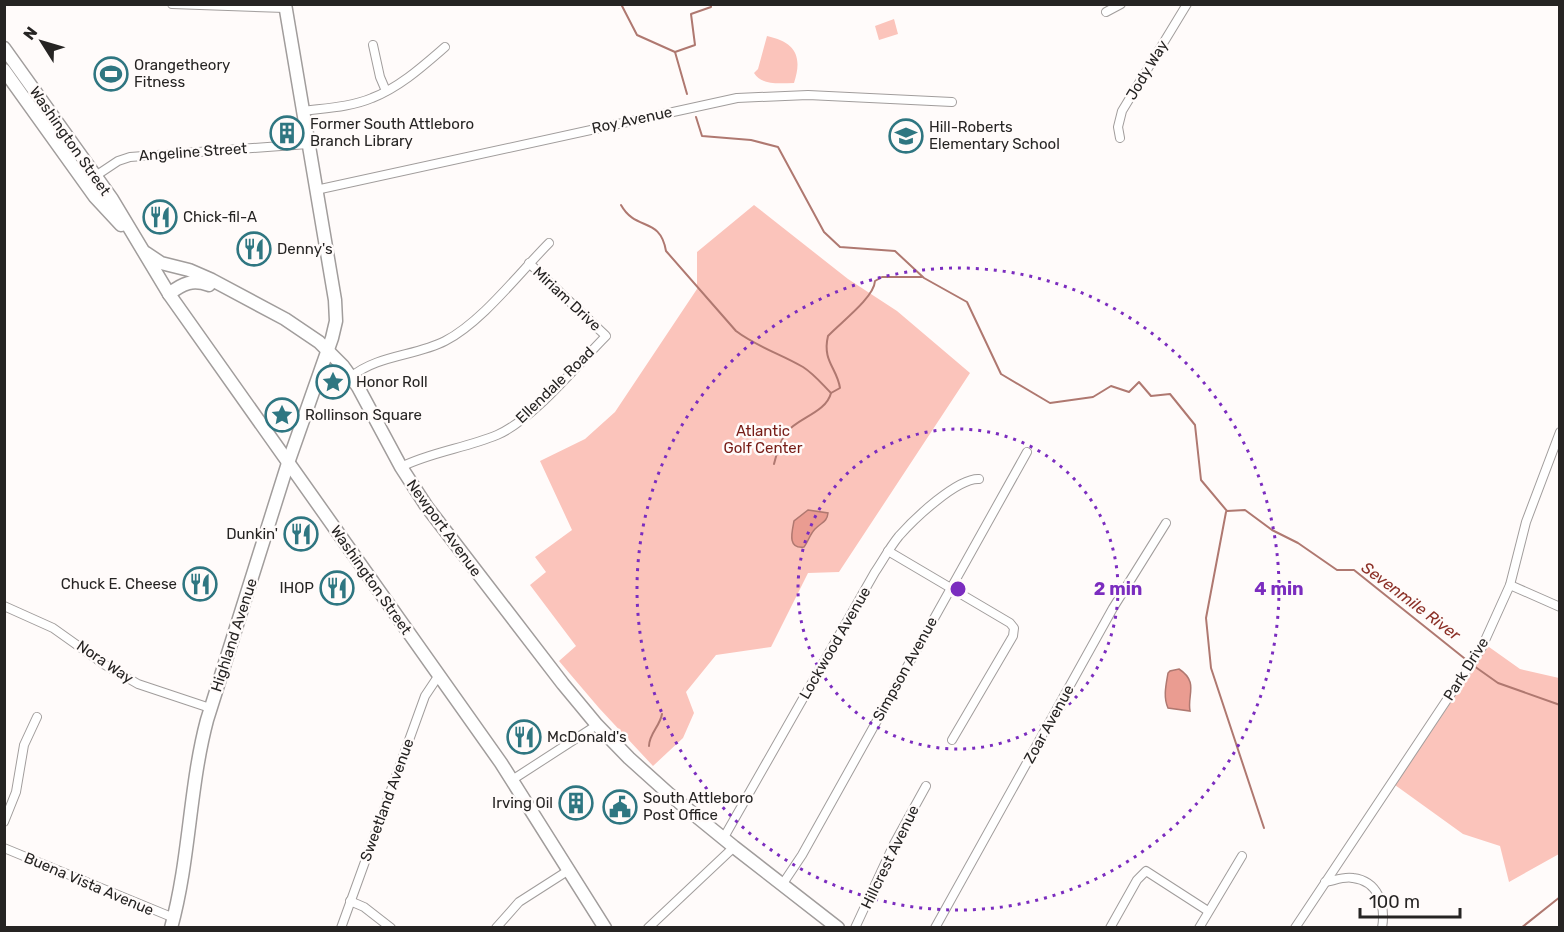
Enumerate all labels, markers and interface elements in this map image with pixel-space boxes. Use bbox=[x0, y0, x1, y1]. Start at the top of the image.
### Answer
north arrow bbox=[12, 12, 72, 72]
text: N bbox=[19, 23, 41, 44]
street label: Jody Way bbox=[1122, 37, 1172, 103]
sports icon: Orangetheory Fitness bbox=[93, 56, 129, 92]
place label: Orangetheory Fitness bbox=[134, 56, 230, 91]
street label: Washington Street bbox=[26, 83, 114, 199]
street label: Roy Avenue bbox=[590, 103, 674, 137]
building icon: Former South Attleboro Branch Library bbox=[269, 115, 305, 151]
place label: Former South Attleboro Branch Library bbox=[310, 115, 474, 150]
school or university icon: Hill-Roberts Elementary School bbox=[888, 118, 924, 154]
place label: Hill-Roberts Elementary School bbox=[929, 118, 1060, 153]
street label: Angeline Street bbox=[138, 139, 248, 165]
restaurant icon: Chick-fil-A bbox=[142, 199, 178, 235]
place label: Chick-fil-A bbox=[183, 208, 257, 226]
restaurant icon: Denny's bbox=[236, 231, 272, 267]
place label: Denny's bbox=[277, 240, 333, 258]
street label: Miriam Drive bbox=[529, 263, 605, 335]
street label: Ellendale Road bbox=[512, 343, 598, 427]
place icon: Honor Roll bbox=[315, 364, 351, 400]
place label: Honor Roll bbox=[356, 373, 428, 391]
place icon: Rollinson Square bbox=[264, 397, 300, 433]
place label: Rollinson Square bbox=[305, 406, 422, 424]
park label: Atlantic Golf Center bbox=[724, 422, 803, 457]
street label: Newport Avenue bbox=[403, 476, 485, 580]
restaurant icon: Dunkin' bbox=[283, 516, 319, 552]
street label: Washington Street bbox=[327, 522, 415, 638]
place label: Dunkin' bbox=[226, 525, 278, 543]
water label: Sevenmile River bbox=[1358, 558, 1465, 645]
restaurant icon: Chuck E. Cheese bbox=[182, 566, 218, 602]
restaurant icon: IHOP bbox=[319, 570, 355, 606]
place label: Chuck E. Cheese bbox=[61, 575, 177, 593]
street label: Highland Avenue bbox=[207, 576, 261, 694]
text: 2 min bbox=[1094, 578, 1142, 600]
text: 4 min bbox=[1254, 578, 1304, 600]
place label: IHOP bbox=[279, 579, 314, 597]
centre of rings bbox=[948, 579, 968, 599]
street label: Lockwood Avenue bbox=[796, 584, 874, 702]
street label: Simpson Avenue bbox=[869, 614, 941, 724]
street label: Park Drive bbox=[1440, 634, 1492, 704]
street label: Nora Way bbox=[73, 637, 137, 687]
street label: Zoar Avenue bbox=[1020, 682, 1078, 766]
restaurant icon: McDonald's bbox=[506, 719, 542, 755]
place label: McDonald's bbox=[547, 728, 627, 746]
street label: Sweetland Avenue bbox=[356, 736, 418, 864]
building icon: Irving Oil bbox=[558, 785, 594, 821]
public building icon: South Attleboro Post Office bbox=[602, 789, 638, 825]
place label: South Attleboro Post Office bbox=[643, 789, 753, 824]
place label: Irving Oil bbox=[492, 794, 553, 812]
street label: Hillcrest Avenue bbox=[857, 802, 923, 912]
street label: Buena Vista Avenue bbox=[21, 849, 157, 919]
scale bar bbox=[1360, 881, 1460, 919]
text: 100 m bbox=[1369, 891, 1420, 913]

